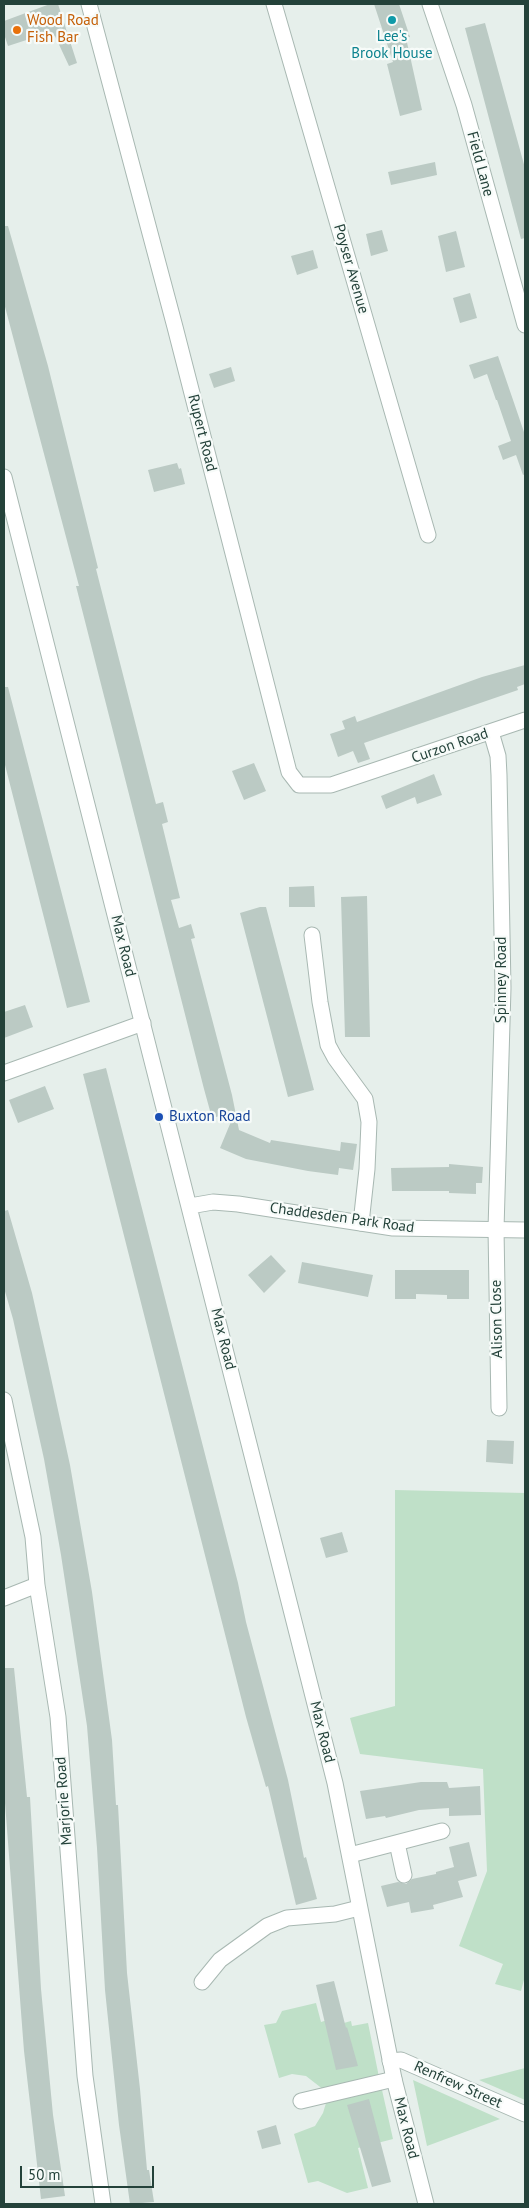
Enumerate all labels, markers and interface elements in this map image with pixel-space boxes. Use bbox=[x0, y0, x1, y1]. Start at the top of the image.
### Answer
place label: Wood Road Fish Bar bbox=[27, 12, 99, 47]
marker: Lee's Brook House bbox=[386, 14, 398, 26]
marker: Wood Road Fish Bar bbox=[11, 24, 23, 36]
place label: Lee's Brook House bbox=[351, 28, 433, 63]
street label: Field Lane bbox=[463, 130, 497, 198]
street label: Poyser Avenue bbox=[330, 222, 372, 316]
street label: Rupert Road bbox=[184, 393, 220, 473]
street label: Curzon Road bbox=[409, 724, 491, 768]
street label: Max Road bbox=[107, 913, 139, 979]
street label: Spinney Road bbox=[493, 937, 511, 1023]
place label: Buxton Road bbox=[169, 1108, 250, 1126]
marker: Buxton Road bbox=[153, 1111, 165, 1123]
street label: Chaddesden Park Road bbox=[269, 1199, 415, 1237]
street label: Alison Close bbox=[487, 1280, 507, 1358]
street label: Max Road bbox=[207, 1306, 239, 1372]
street label: Max Road bbox=[306, 1699, 338, 1765]
street label: Marjorie Road bbox=[52, 1756, 76, 1846]
street label: Renfrew Street bbox=[411, 2058, 505, 2112]
street label: Max Road bbox=[390, 2095, 422, 2161]
scale bar bbox=[22, 2156, 156, 2188]
text: 50 m bbox=[28, 2165, 61, 2184]

